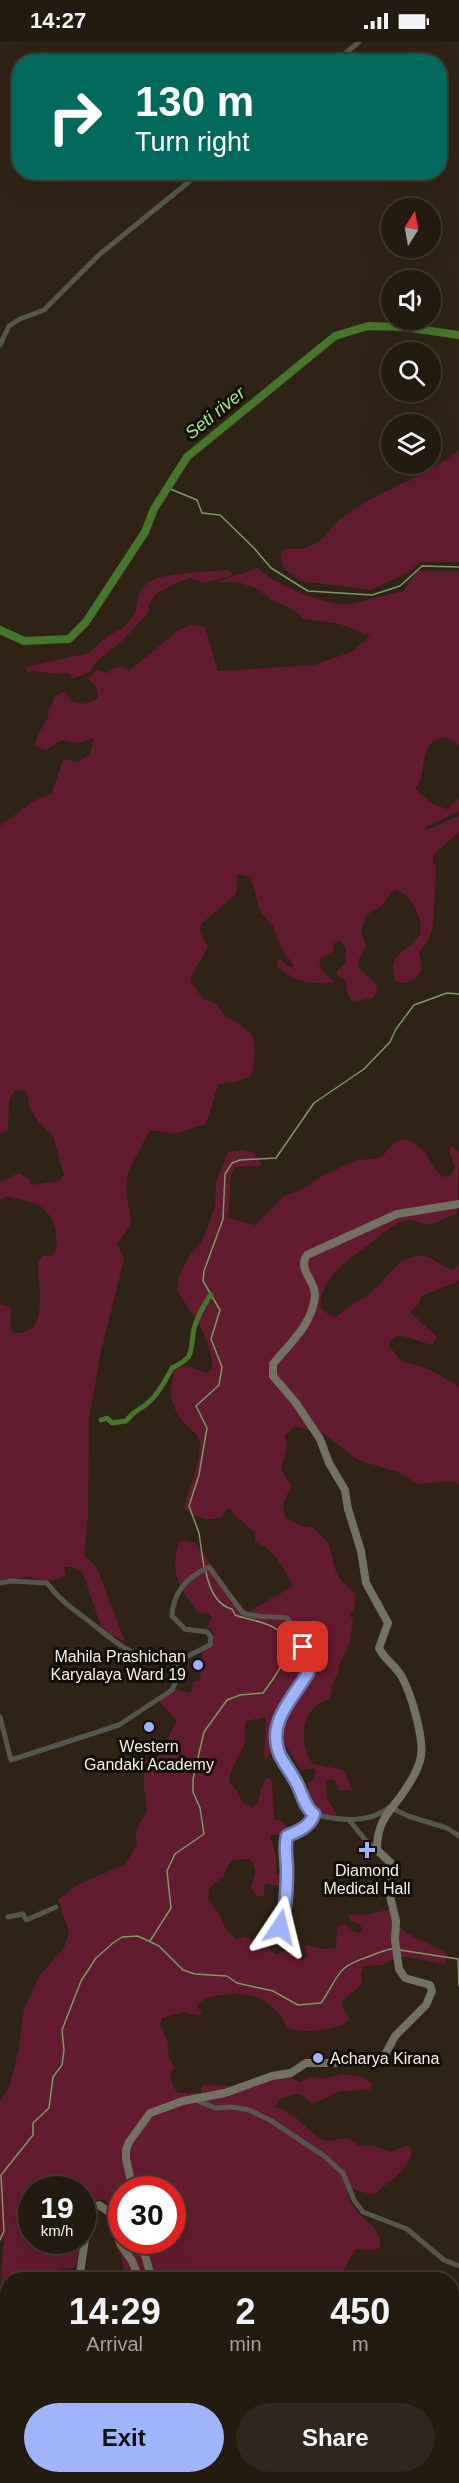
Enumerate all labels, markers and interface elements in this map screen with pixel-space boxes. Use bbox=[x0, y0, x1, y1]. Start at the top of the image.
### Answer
text: 14:27 bbox=[30, 8, 86, 33]
icon: right bbox=[36, 78, 114, 156]
text: 130 m bbox=[135, 78, 254, 125]
text: Turn right bbox=[135, 127, 250, 157]
north arrow bbox=[381, 198, 441, 258]
map controls bbox=[381, 198, 441, 474]
button: sound bbox=[381, 270, 441, 330]
button: search bbox=[381, 342, 441, 402]
water label: Seti river bbox=[181, 382, 250, 443]
button: layers bbox=[381, 414, 441, 474]
pin bbox=[277, 1621, 328, 1672]
icon: arrive bbox=[286, 1630, 319, 1663]
place label: Mahila Prashichan Karyalaya Ward 19 bbox=[51, 1648, 186, 1683]
marker: Mahila Prashichan Karyalaya Ward 19 bbox=[191, 1658, 205, 1672]
marker: Western Gandaki Academy bbox=[142, 1720, 156, 1734]
place label: Western Gandaki Academy bbox=[84, 1738, 214, 1773]
marker: Diamond Medical Hall bbox=[358, 1841, 376, 1859]
place label: Diamond Medical Hall bbox=[323, 1862, 411, 1897]
position arrow bbox=[248, 1895, 312, 1959]
place label: Acharya Kirana bbox=[330, 2050, 439, 2067]
marker: Acharya Kirana bbox=[311, 2051, 325, 2065]
speed limit sign: 30 bbox=[108, 2176, 186, 2254]
text: 19 bbox=[40, 2191, 74, 2224]
text: km/h bbox=[41, 2222, 73, 2239]
text: 14:29 bbox=[69, 2291, 161, 2332]
text: 2 bbox=[235, 2291, 255, 2332]
text: 450 bbox=[330, 2291, 390, 2332]
text: Arrival bbox=[86, 2333, 143, 2355]
text: min bbox=[229, 2333, 262, 2355]
text: m bbox=[352, 2333, 369, 2355]
button: Exit bbox=[24, 2403, 224, 2472]
button: Share bbox=[236, 2403, 435, 2472]

